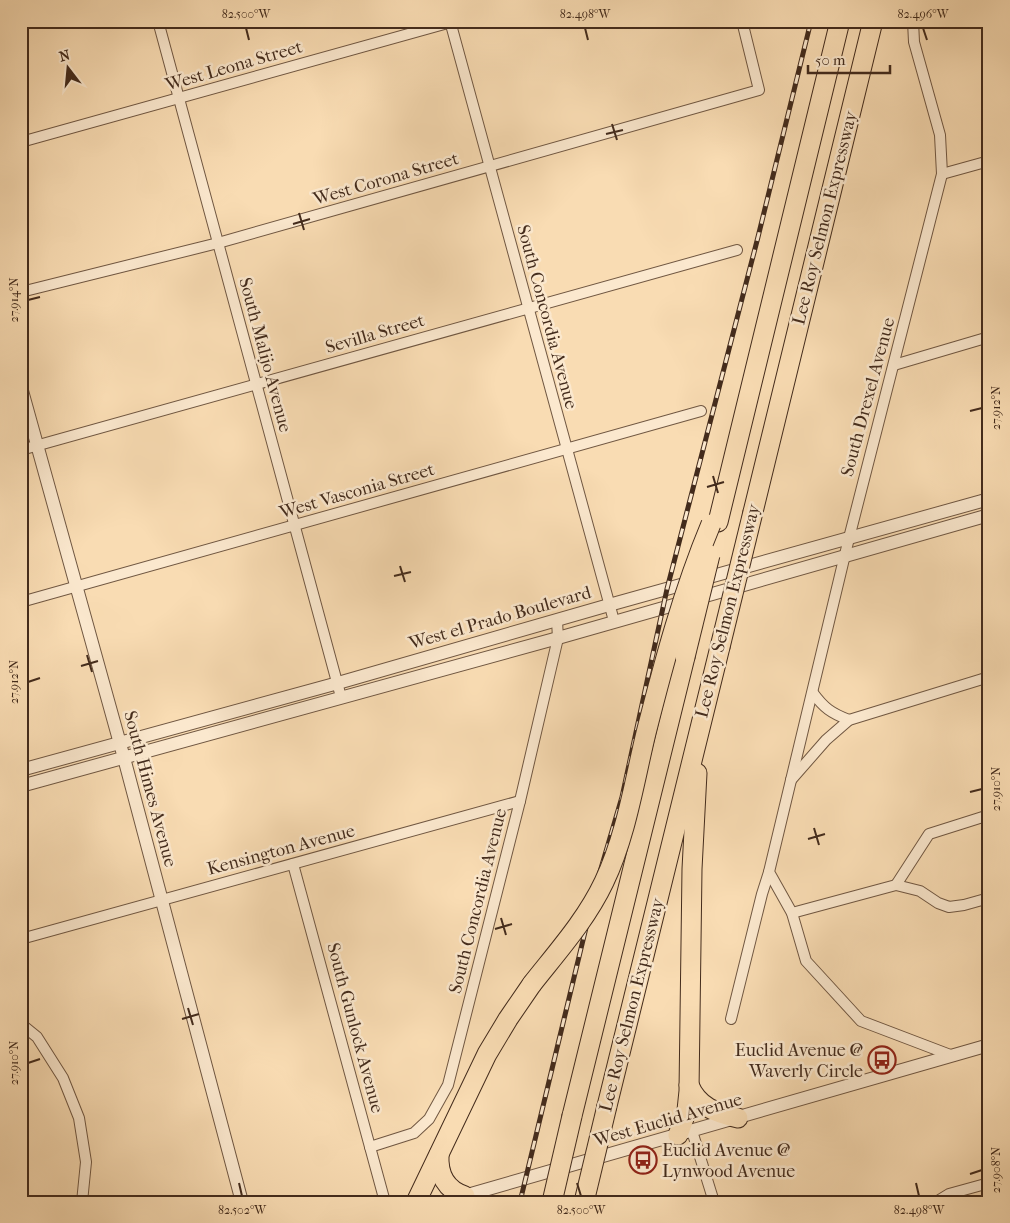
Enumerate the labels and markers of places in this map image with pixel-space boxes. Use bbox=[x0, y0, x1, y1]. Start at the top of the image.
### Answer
place label: Euclid Avenue @ Waverly Circle bbox=[735, 1040, 864, 1082]
bus stop icon: Euclid Avenue @ Waverly Circle bbox=[867, 1045, 897, 1075]
place label: Euclid Avenue @ Lynwood Avenue bbox=[662, 1140, 795, 1182]
bus stop icon: Euclid Avenue @ Lynwood Avenue bbox=[628, 1145, 658, 1175]

